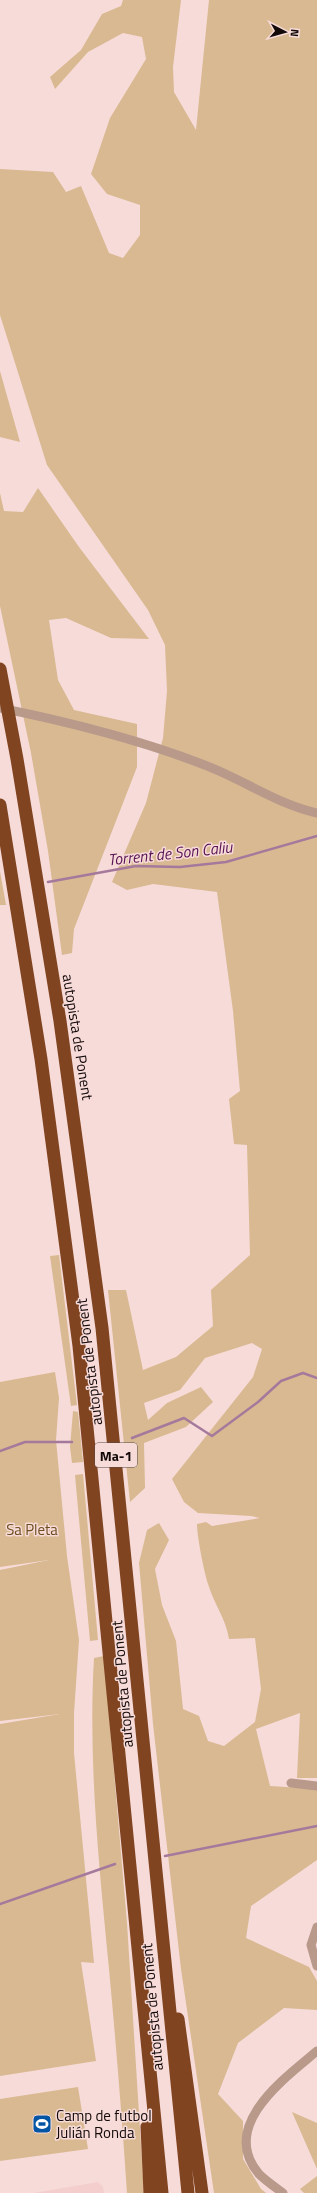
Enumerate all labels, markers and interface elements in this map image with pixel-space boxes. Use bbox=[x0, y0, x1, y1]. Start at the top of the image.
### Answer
north arrow bbox=[265, 12, 305, 52]
text: N bbox=[287, 28, 303, 38]
water label: Torrent de Son Caliu bbox=[107, 834, 234, 871]
street label: autopista de Ponent bbox=[57, 972, 99, 1102]
street label: autopista de Ponent bbox=[70, 1297, 108, 1427]
road number: Ma-1 bbox=[95, 1443, 137, 1467]
park label: Sa Pleta bbox=[6, 1518, 58, 1541]
street label: autopista de Ponent bbox=[105, 1619, 139, 1748]
street label: autopista de Ponent bbox=[135, 1942, 169, 2071]
place label: Camp de futbol Julián Ronda bbox=[56, 2104, 152, 2144]
sports icon: Camp de futbol Julián Ronda bbox=[31, 2113, 53, 2135]

